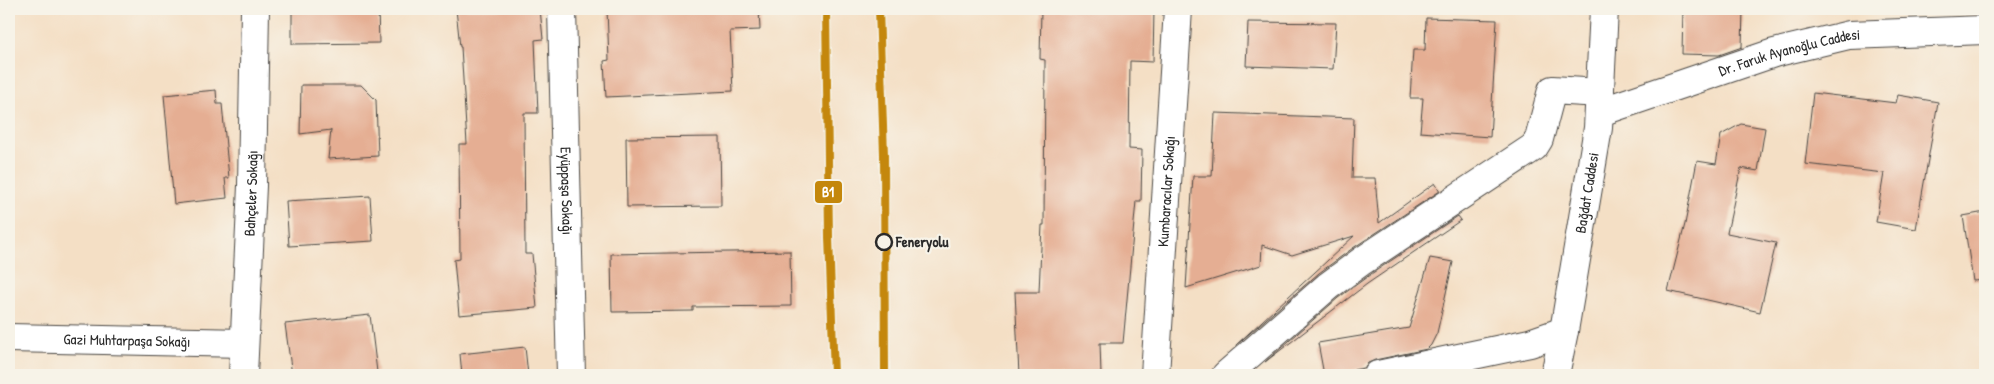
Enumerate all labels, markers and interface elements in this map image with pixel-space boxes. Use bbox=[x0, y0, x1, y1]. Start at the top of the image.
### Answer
street label: Dr. Faruk Ayanoğlu Caddesi bbox=[1716, 24, 1861, 81]
street label: Kumbaracılar Sokağı bbox=[1152, 135, 1180, 248]
street label: Eyüppaşa Sokağı bbox=[555, 147, 579, 235]
street label: Bahçeler Sokağı bbox=[239, 150, 263, 237]
street label: Bağdat Caddesi bbox=[1570, 151, 1604, 235]
line badge: B1 bbox=[814, 180, 843, 204]
text: B1 bbox=[822, 182, 834, 201]
place label: Feneryolu bbox=[895, 231, 950, 253]
marker: Feneryolu bbox=[875, 233, 893, 251]
street label: Gazi Muhtarpaşa Sokağı bbox=[63, 328, 191, 352]

